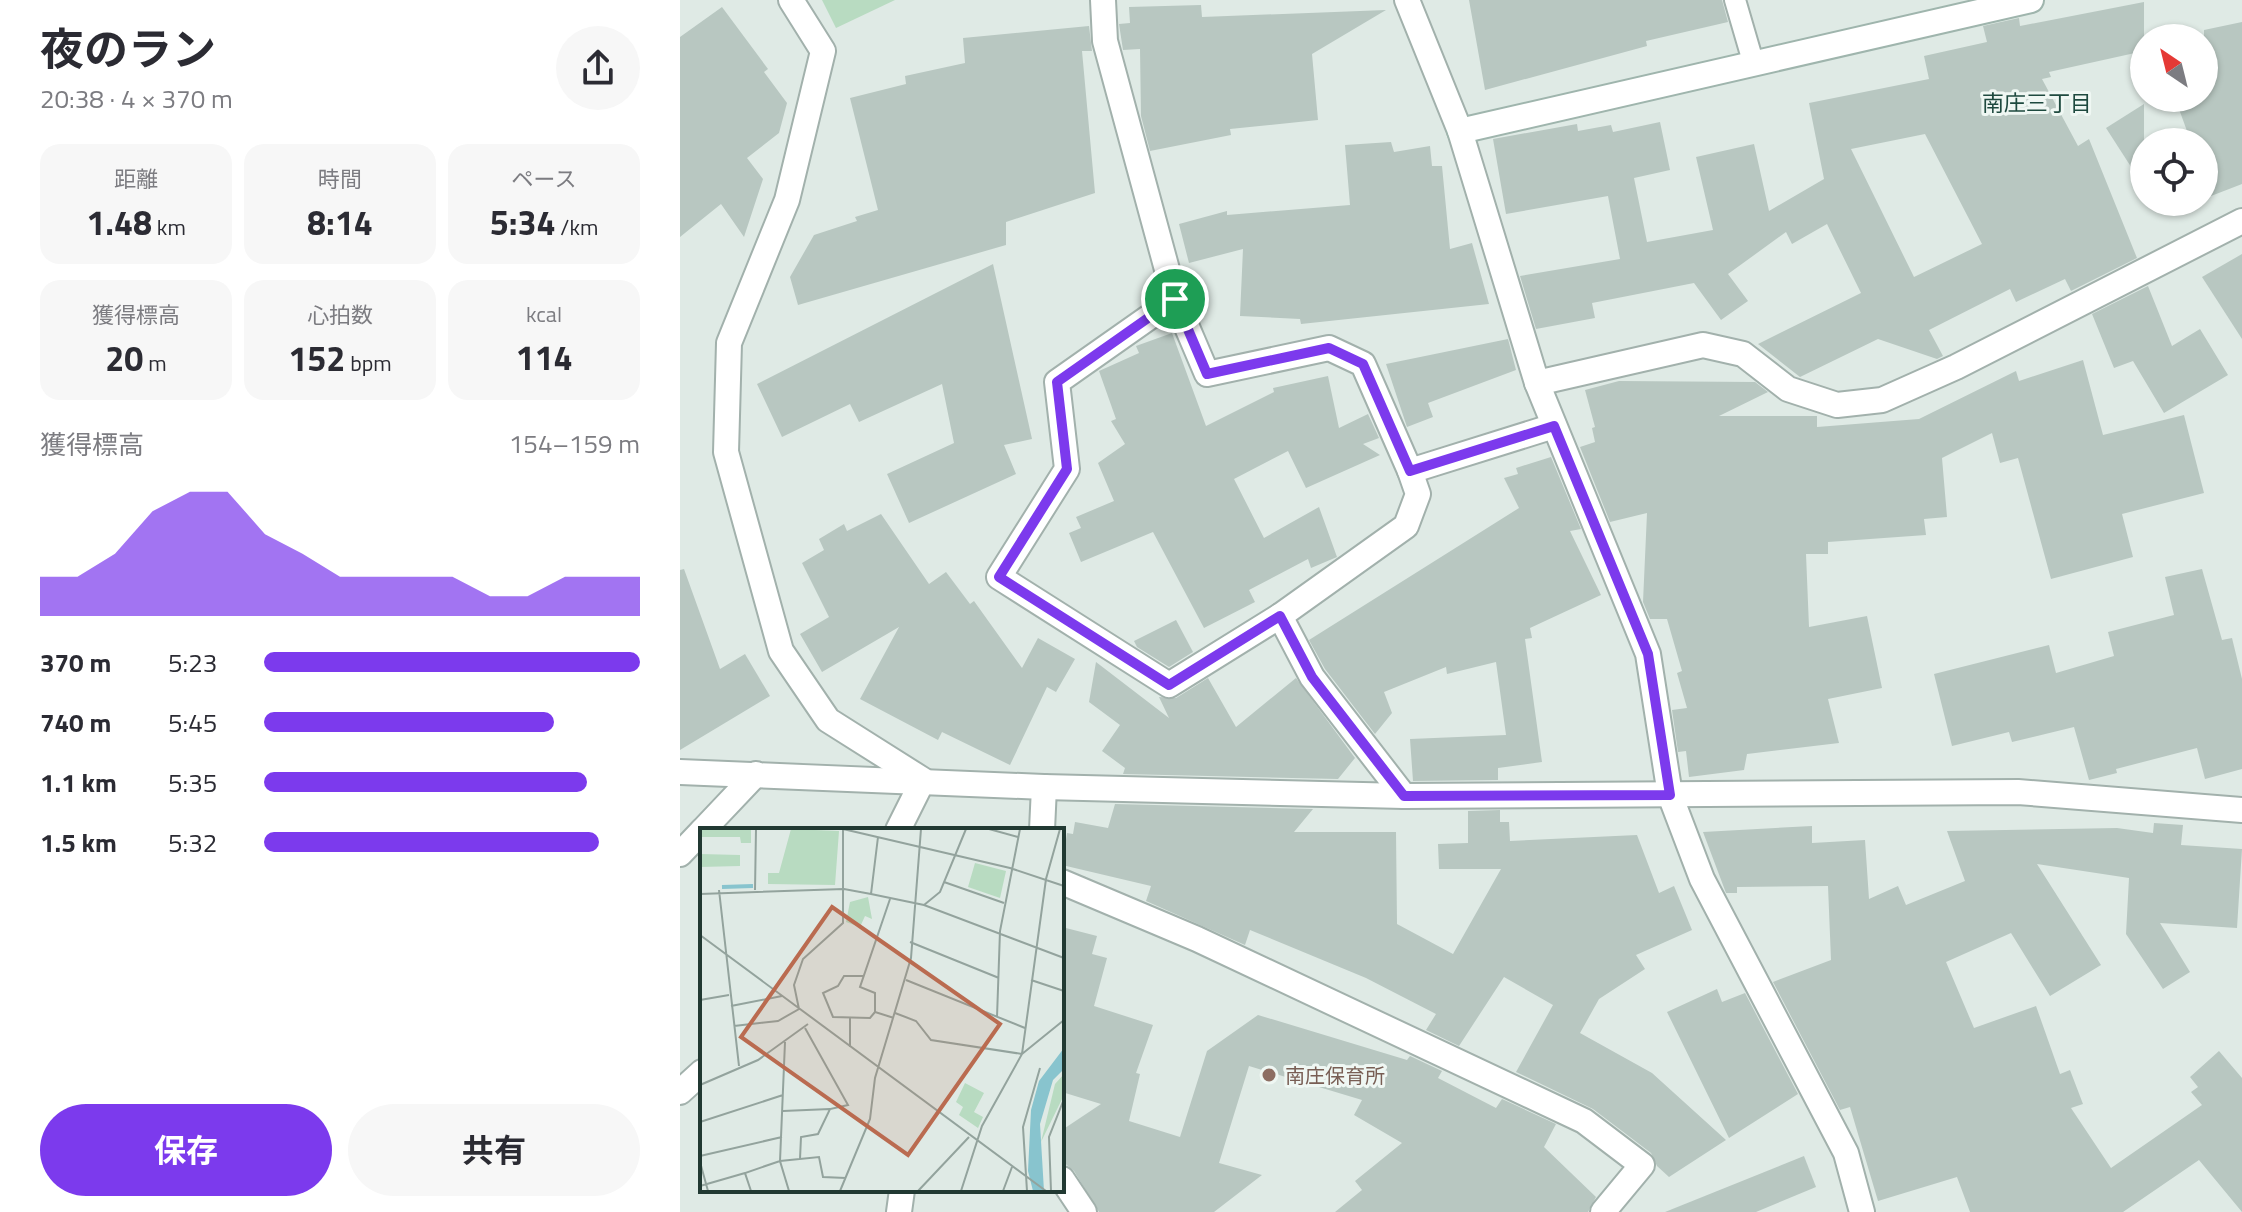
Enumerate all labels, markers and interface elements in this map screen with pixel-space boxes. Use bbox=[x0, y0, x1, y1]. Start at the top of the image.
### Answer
text: 夜のラン bbox=[40, 15, 216, 82]
north arrow bbox=[2130, 24, 2218, 112]
map controls bbox=[2130, 24, 2218, 216]
button: share bbox=[556, 26, 640, 110]
text: 20:38 · 4 × 370 m bbox=[40, 79, 233, 118]
district label: 南庄三丁目 bbox=[1982, 86, 2092, 120]
button: locate bbox=[2130, 128, 2218, 216]
text: 距離 bbox=[114, 162, 158, 196]
text: 時間 bbox=[318, 162, 362, 196]
text: ペース bbox=[512, 162, 576, 196]
text: 1.48 bbox=[86, 196, 152, 248]
text: 8:14 bbox=[307, 196, 373, 248]
text: 5:34 bbox=[490, 196, 555, 248]
text: km bbox=[152, 210, 186, 244]
text: /km bbox=[555, 210, 598, 244]
pin bbox=[1141, 265, 1209, 333]
icon: arrive bbox=[1153, 277, 1197, 321]
text: kcal bbox=[526, 297, 562, 331]
text: 獲得標高 bbox=[92, 298, 180, 332]
text: 心拍数 bbox=[307, 298, 373, 332]
text: 114 bbox=[515, 331, 573, 383]
text: 20 bbox=[105, 332, 143, 384]
text: 152 bbox=[288, 332, 345, 384]
text: m bbox=[143, 346, 167, 380]
text: bpm bbox=[345, 346, 392, 380]
text: 154–159 m bbox=[509, 424, 640, 463]
text: 獲得標高 bbox=[40, 425, 144, 464]
text: 370 m bbox=[40, 643, 111, 682]
text: 5:23 bbox=[168, 643, 217, 682]
text: 740 m bbox=[40, 703, 111, 742]
text: 5:45 bbox=[168, 703, 217, 742]
text: 1.1 km bbox=[40, 763, 117, 802]
text: 5:35 bbox=[168, 763, 217, 802]
text: 1.5 km bbox=[40, 823, 117, 862]
text: 5:32 bbox=[168, 823, 217, 862]
inset map bbox=[700, 828, 1064, 1192]
place label: 南庄保育所 bbox=[1285, 1060, 1385, 1091]
marker: 南庄保育所 bbox=[1260, 1066, 1278, 1084]
button: 保存 bbox=[40, 1104, 332, 1196]
button: 共有 bbox=[348, 1104, 640, 1196]

